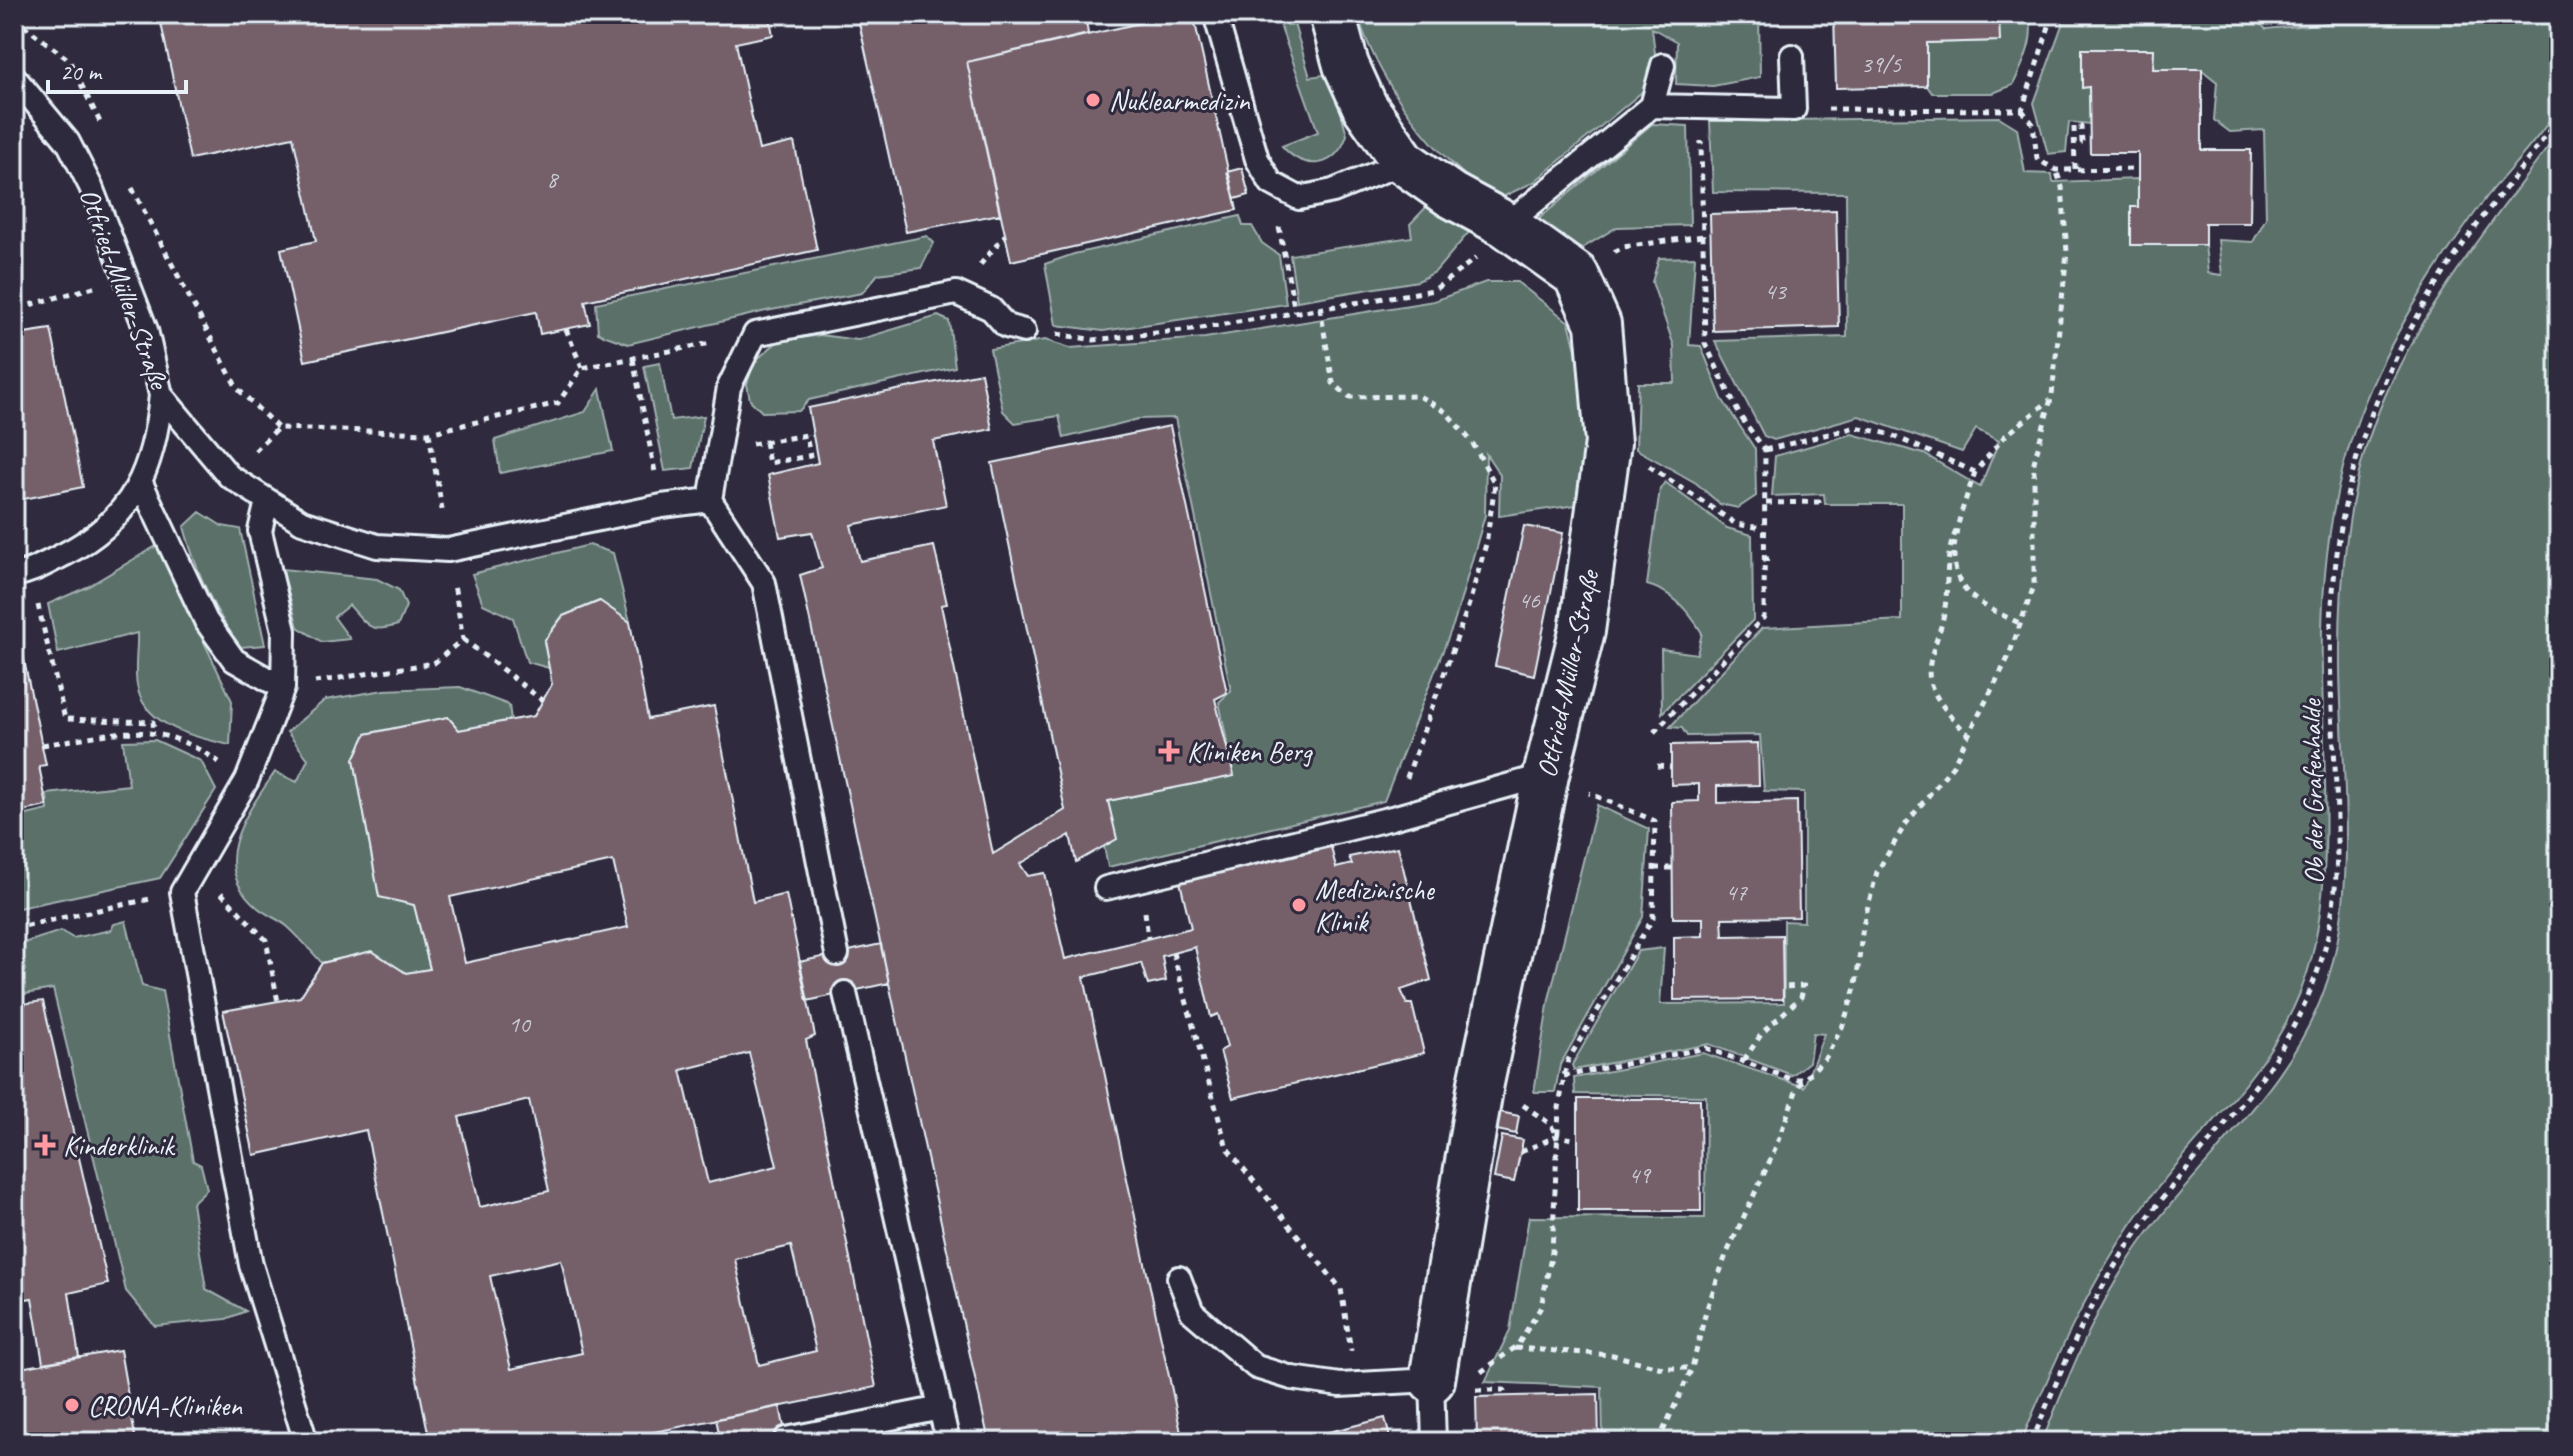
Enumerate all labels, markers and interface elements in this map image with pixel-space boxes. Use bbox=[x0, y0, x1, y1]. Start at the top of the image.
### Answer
scale bar bbox=[48, 44, 186, 94]
house number: 39/5 bbox=[1861, 49, 1902, 79]
text: 20 m bbox=[60, 57, 103, 87]
place label: Nuklearmedizin bbox=[1109, 83, 1251, 118]
marker: Nuklearmedizin bbox=[1084, 91, 1102, 109]
house number: 8 bbox=[547, 164, 560, 194]
street label: Otfried-Müller-Straße bbox=[72, 183, 178, 395]
house number: 43 bbox=[1764, 276, 1788, 306]
street label: Otfried-Müller-Straße bbox=[1528, 566, 1607, 781]
house number: 46 bbox=[1518, 585, 1541, 615]
street label: Ob der Grafenhalde bbox=[2293, 697, 2332, 885]
place label: Kliniken Berg bbox=[1187, 734, 1313, 769]
marker: Kliniken Berg bbox=[1158, 740, 1180, 762]
place label: Medizinische Klinik bbox=[1315, 872, 1435, 939]
house number: 47 bbox=[1725, 877, 1748, 907]
marker: Medizinische Klinik bbox=[1290, 896, 1308, 914]
house number: 10 bbox=[508, 1009, 532, 1039]
place label: Kinderklinik bbox=[63, 1128, 176, 1163]
marker: Kinderklinik bbox=[34, 1134, 56, 1156]
house number: 49 bbox=[1628, 1160, 1652, 1190]
place label: CRONA-Kliniken bbox=[88, 1388, 243, 1423]
marker: CRONA-Kliniken bbox=[63, 1396, 81, 1414]

